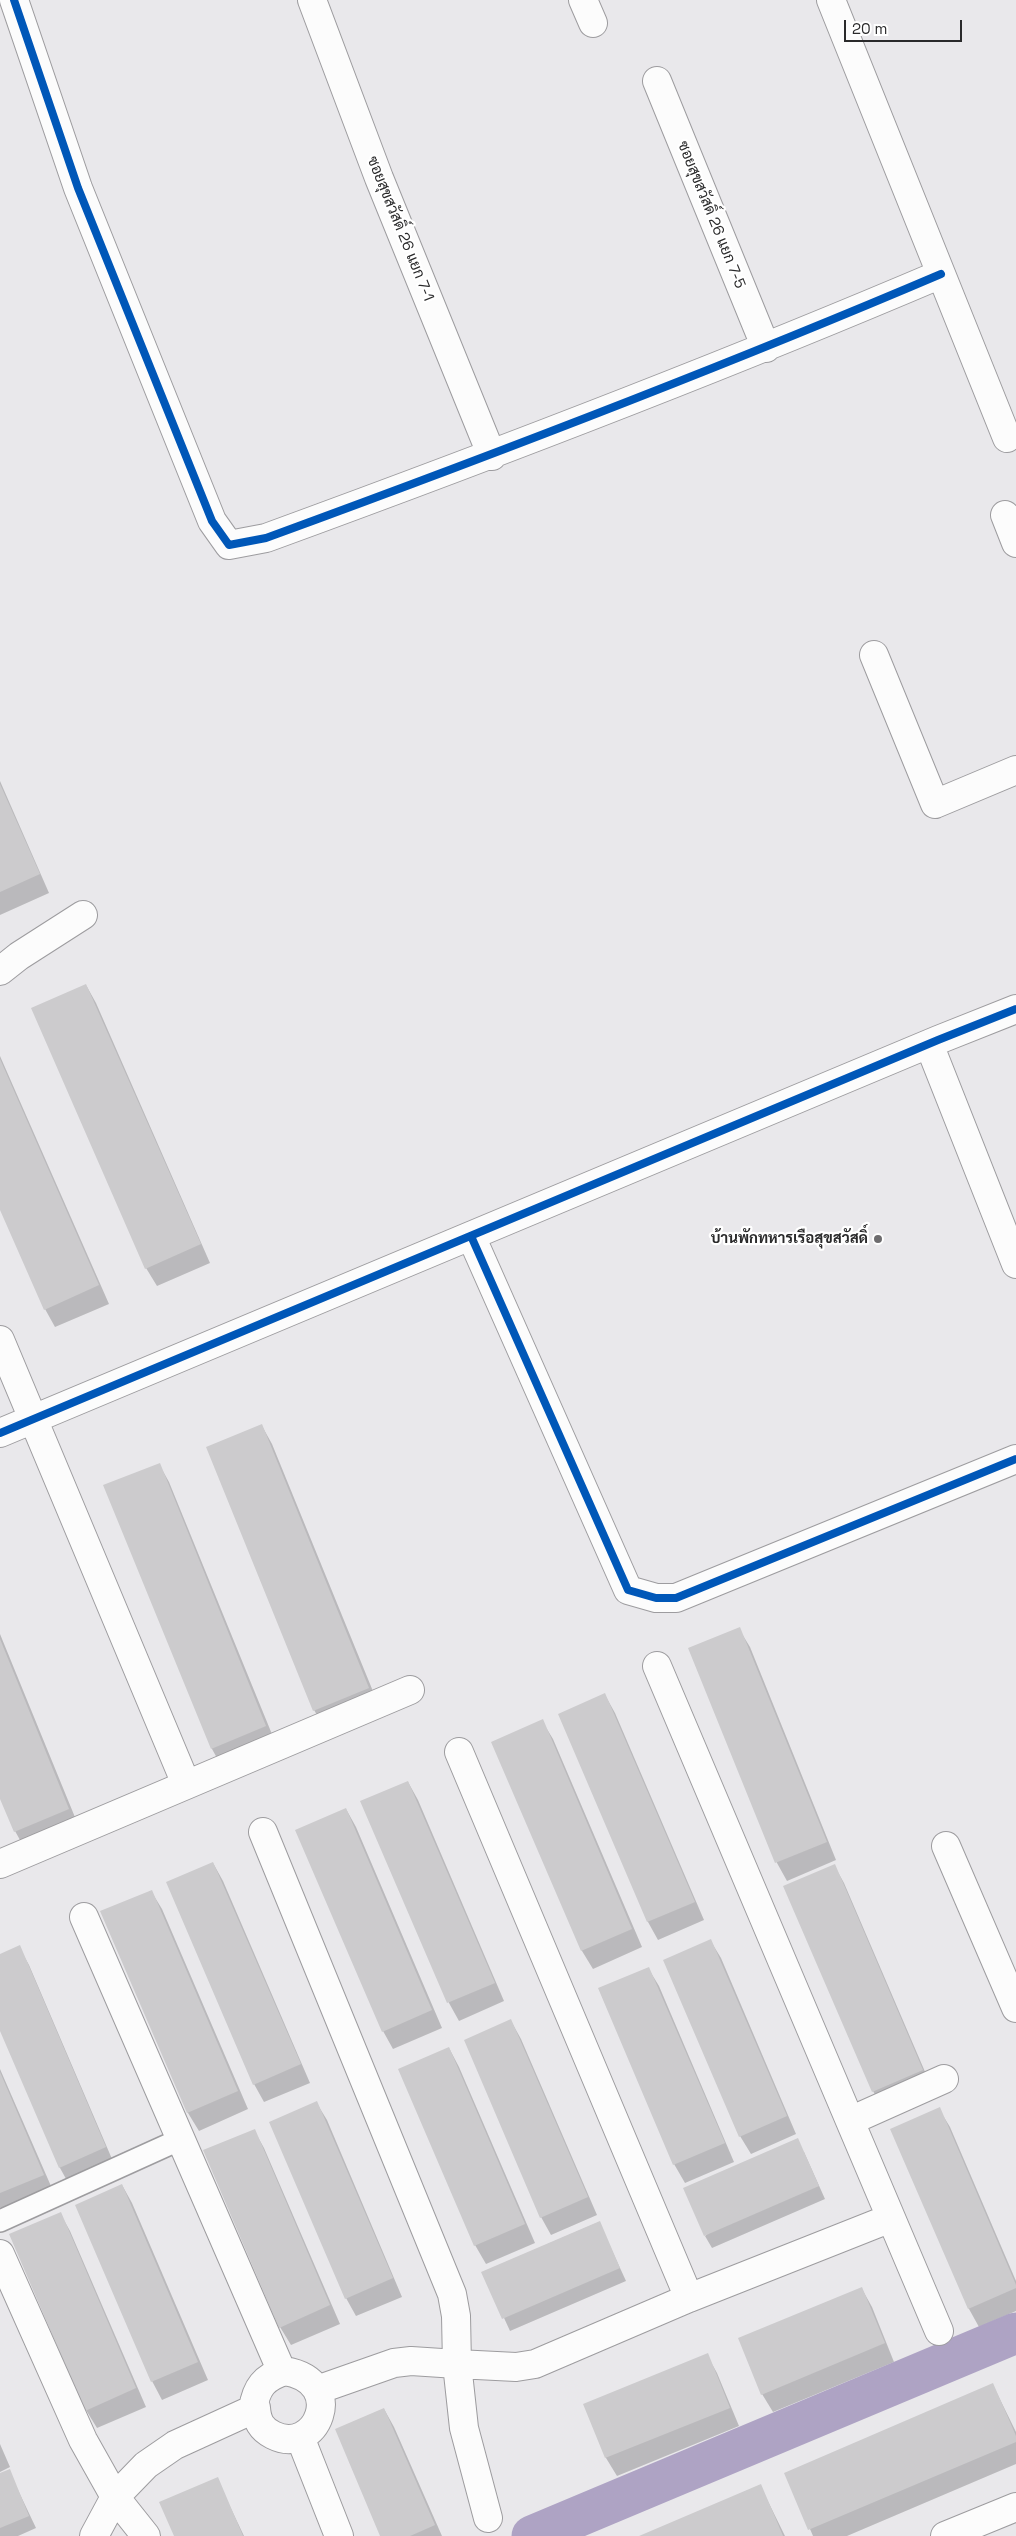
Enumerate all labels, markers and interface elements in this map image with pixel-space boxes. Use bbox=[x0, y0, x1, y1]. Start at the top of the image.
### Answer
scale bar bbox=[846, 10, 964, 42]
text: 20 m bbox=[852, 19, 887, 38]
street label: ซอยสุขสวัสดิ์ 26 แยก 7-5 bbox=[673, 139, 749, 291]
street label: ซอยสุขสวัสดิ์ 26 แยก 7-1 bbox=[363, 154, 437, 304]
place label: บ้านพักทหารเรือสุขสวัสดิ์ bbox=[711, 1230, 868, 1248]
marker: บ้านพักทหารเรือสุขสวัสดิ์ bbox=[872, 1233, 884, 1245]

